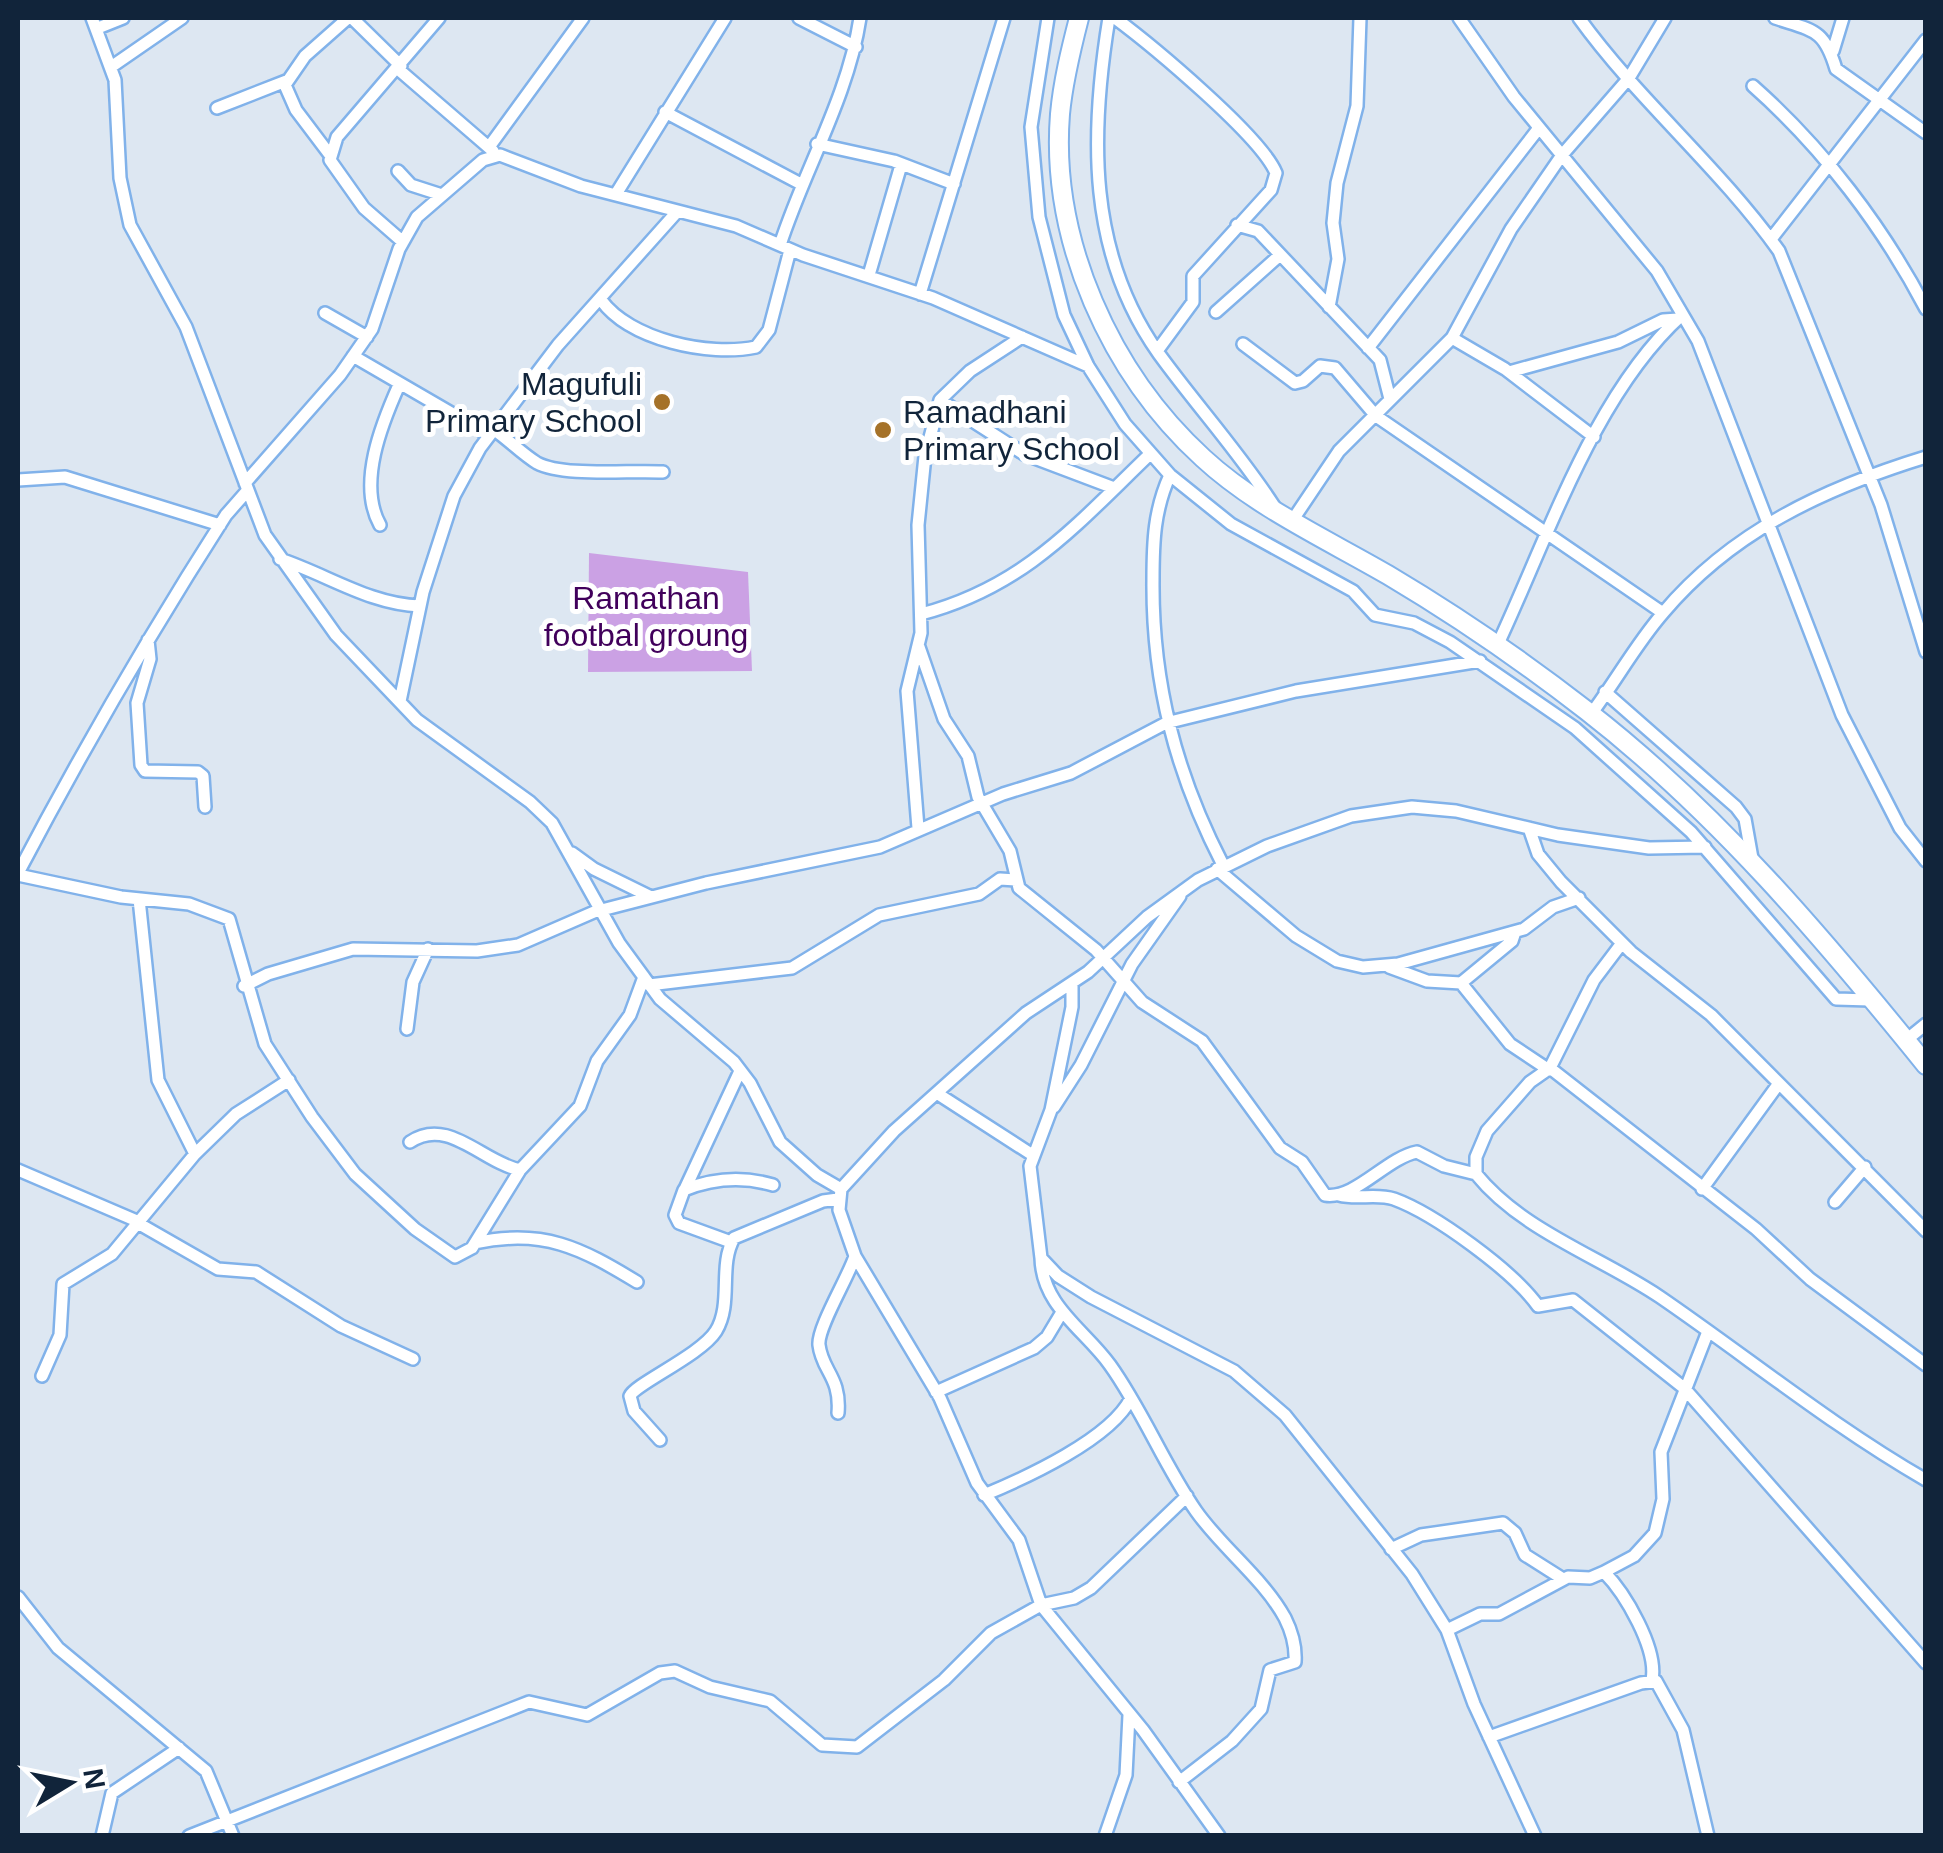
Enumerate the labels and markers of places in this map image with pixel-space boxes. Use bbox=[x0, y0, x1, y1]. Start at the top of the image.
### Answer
place label: Magufuli Primary School bbox=[425, 366, 642, 439]
marker: Magufuli Primary School bbox=[651, 391, 673, 413]
place label: Ramadhani Primary School bbox=[903, 394, 1120, 467]
marker: Ramadhani Primary School bbox=[872, 419, 894, 441]

